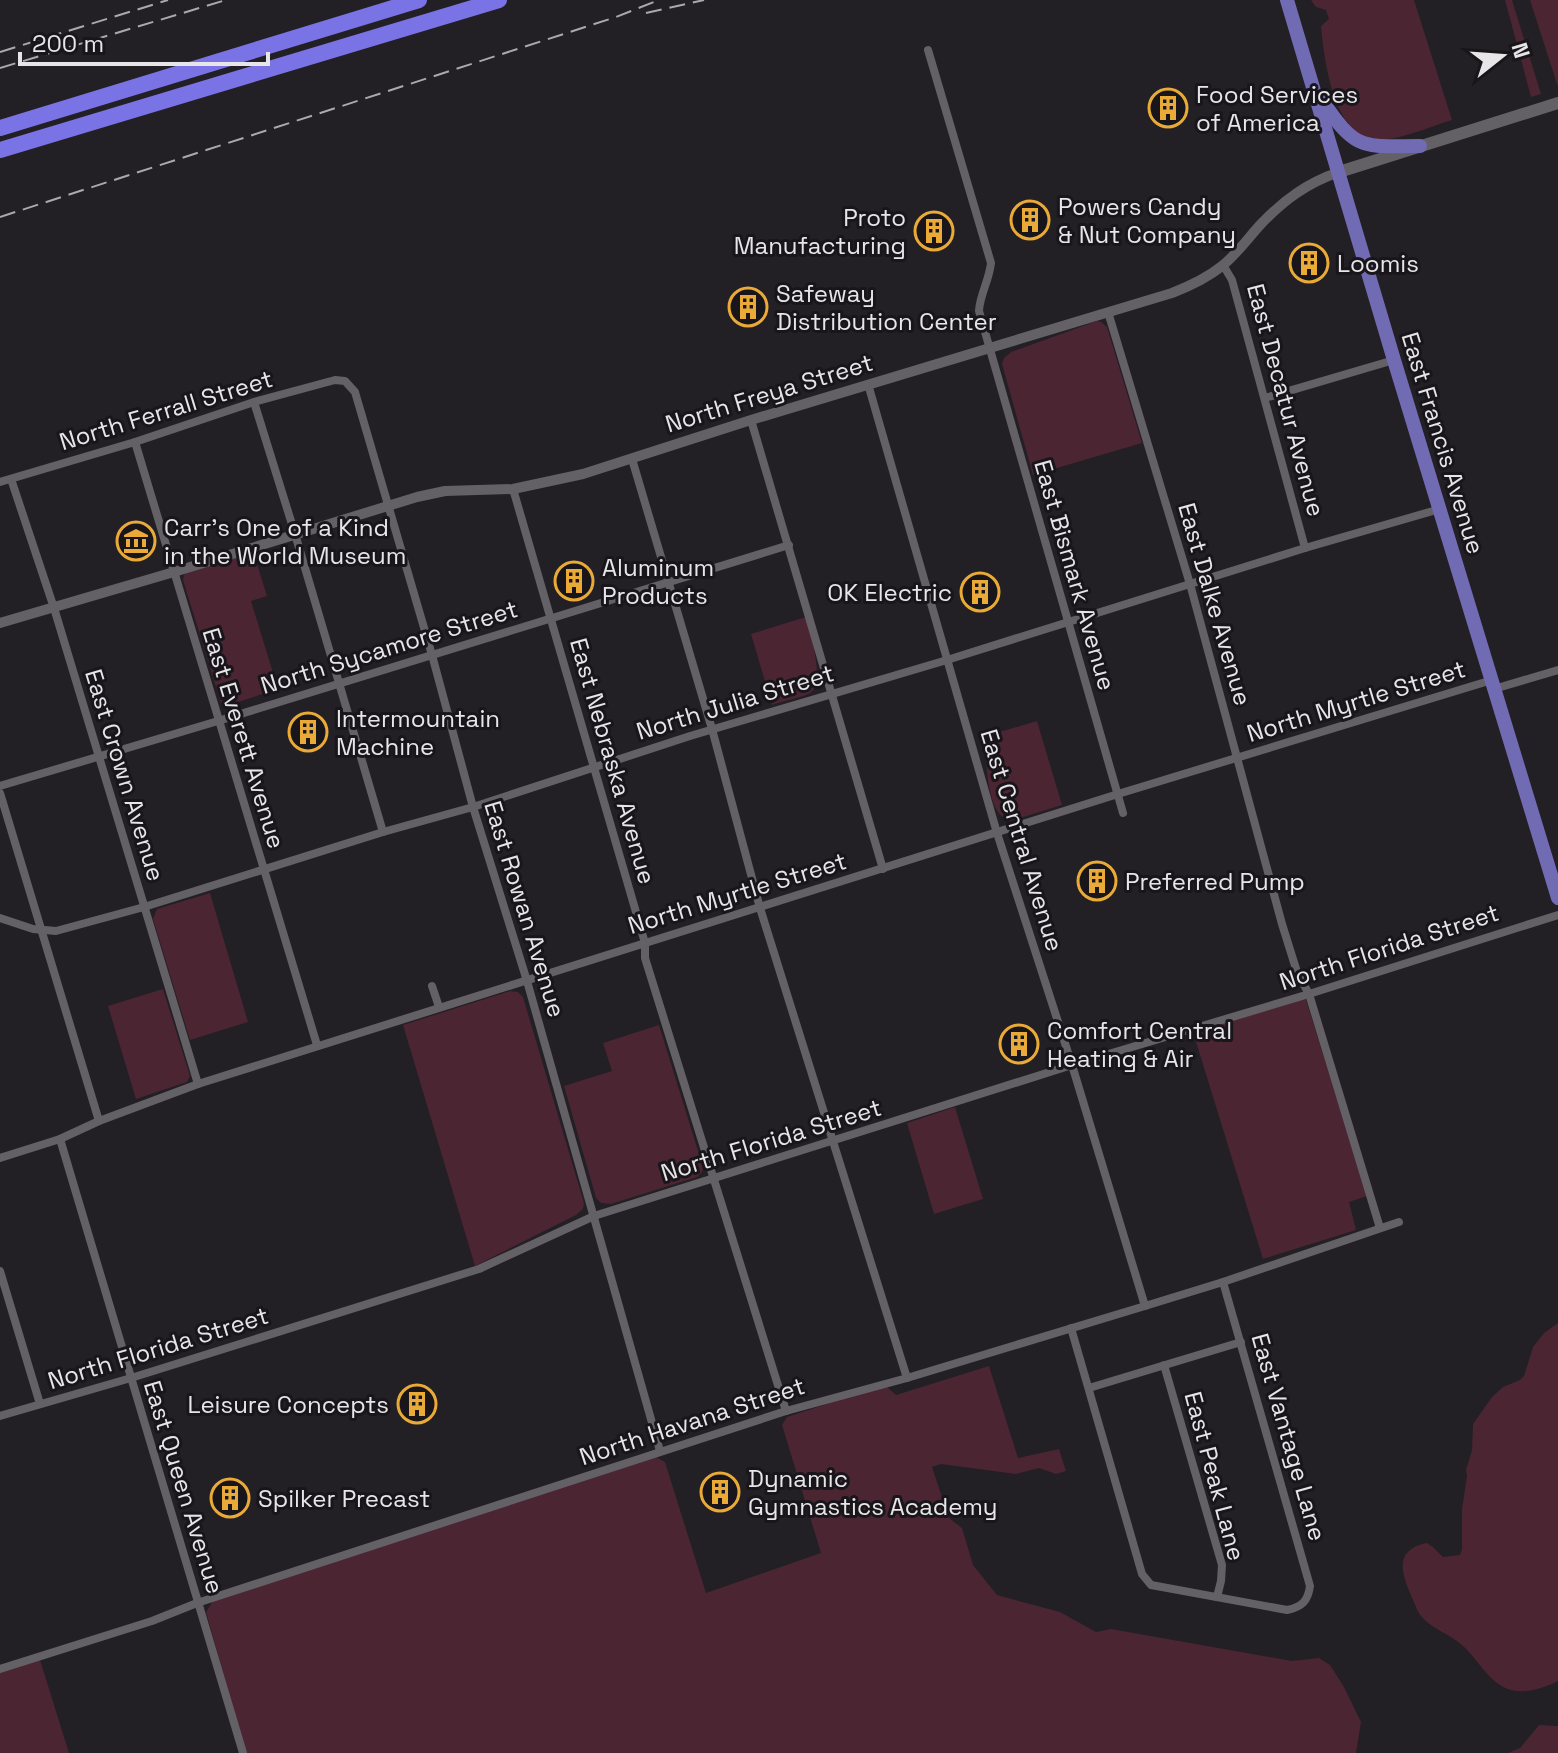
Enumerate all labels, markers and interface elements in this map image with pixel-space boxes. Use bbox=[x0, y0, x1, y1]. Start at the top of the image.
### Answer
scale bar bbox=[20, 16, 268, 66]
north arrow bbox=[1462, 16, 1542, 96]
text: 200 m bbox=[32, 28, 104, 59]
text: N bbox=[1506, 39, 1537, 61]
place label: Food Services of America bbox=[1196, 79, 1358, 138]
building icon: Food Services of America bbox=[1147, 87, 1189, 129]
place label: Powers Candy & Nut Company bbox=[1058, 191, 1236, 250]
building icon: Powers Candy & Nut Company bbox=[1009, 199, 1051, 241]
place label: Proto Manufacturing bbox=[734, 202, 906, 261]
building icon: Proto Manufacturing bbox=[913, 210, 955, 252]
building icon: Loomis bbox=[1288, 242, 1330, 284]
place label: Loomis bbox=[1337, 248, 1419, 279]
place label: Safeway Distribution Center bbox=[776, 278, 997, 337]
street label: East Decatur Avenue bbox=[1240, 280, 1332, 520]
building icon: Safeway Distribution Center bbox=[727, 286, 769, 328]
street label: East Francis Avenue bbox=[1394, 328, 1492, 558]
street label: North Freya Street bbox=[661, 347, 877, 439]
street label: North Ferrall Street bbox=[56, 363, 276, 457]
street label: East Bismark Avenue bbox=[1027, 456, 1123, 694]
street label: East Dalke Avenue bbox=[1171, 499, 1259, 709]
place label: Carr's One of a Kind in the World Museum bbox=[164, 512, 406, 571]
museum icon: Carr's One of a Kind in the World Museum bbox=[115, 520, 157, 562]
place label: Aluminum Products bbox=[602, 552, 714, 611]
building icon: Aluminum Products bbox=[553, 560, 595, 602]
building icon: OK Electric bbox=[959, 571, 1001, 613]
place label: OK Electric bbox=[827, 577, 952, 608]
street label: North Sycamore Street bbox=[257, 593, 521, 701]
street label: East Everett Avenue bbox=[196, 624, 292, 852]
street label: East Nebraska Avenue bbox=[563, 634, 663, 888]
street label: North Myrtle Street bbox=[1243, 653, 1469, 749]
street label: North Julia Street bbox=[632, 657, 838, 747]
street label: East Crown Avenue bbox=[78, 665, 172, 885]
place label: Intermountain Machine bbox=[336, 703, 500, 762]
building icon: Intermountain Machine bbox=[287, 711, 329, 753]
street label: East Central Avenue bbox=[973, 725, 1071, 955]
street label: East Rowan Avenue bbox=[477, 797, 573, 1021]
street label: North Myrtle Street bbox=[624, 845, 850, 941]
building icon: Preferred Pump bbox=[1076, 860, 1118, 902]
place label: Preferred Pump bbox=[1125, 866, 1305, 897]
street label: North Florida Street bbox=[1275, 897, 1503, 997]
place label: Comfort Central Heating & Air bbox=[1047, 1015, 1232, 1074]
building icon: Comfort Central Heating & Air bbox=[998, 1023, 1040, 1065]
street label: North Florida Street bbox=[657, 1092, 885, 1188]
street label: North Florida Street bbox=[44, 1300, 272, 1396]
street label: East Vantage Lane bbox=[1245, 1330, 1333, 1544]
street label: North Havana Street bbox=[575, 1370, 809, 1472]
street label: East Queen Avenue bbox=[137, 1377, 231, 1597]
building icon: Leisure Concepts bbox=[396, 1383, 438, 1425]
street label: East Peak Lane bbox=[1178, 1388, 1252, 1564]
place label: Leisure Concepts bbox=[187, 1389, 389, 1420]
place label: Dynamic Gymnastics Academy bbox=[748, 1463, 997, 1522]
building icon: Dynamic Gymnastics Academy bbox=[699, 1471, 741, 1513]
building icon: Spilker Precast bbox=[209, 1477, 251, 1519]
place label: Spilker Precast bbox=[258, 1483, 430, 1514]

